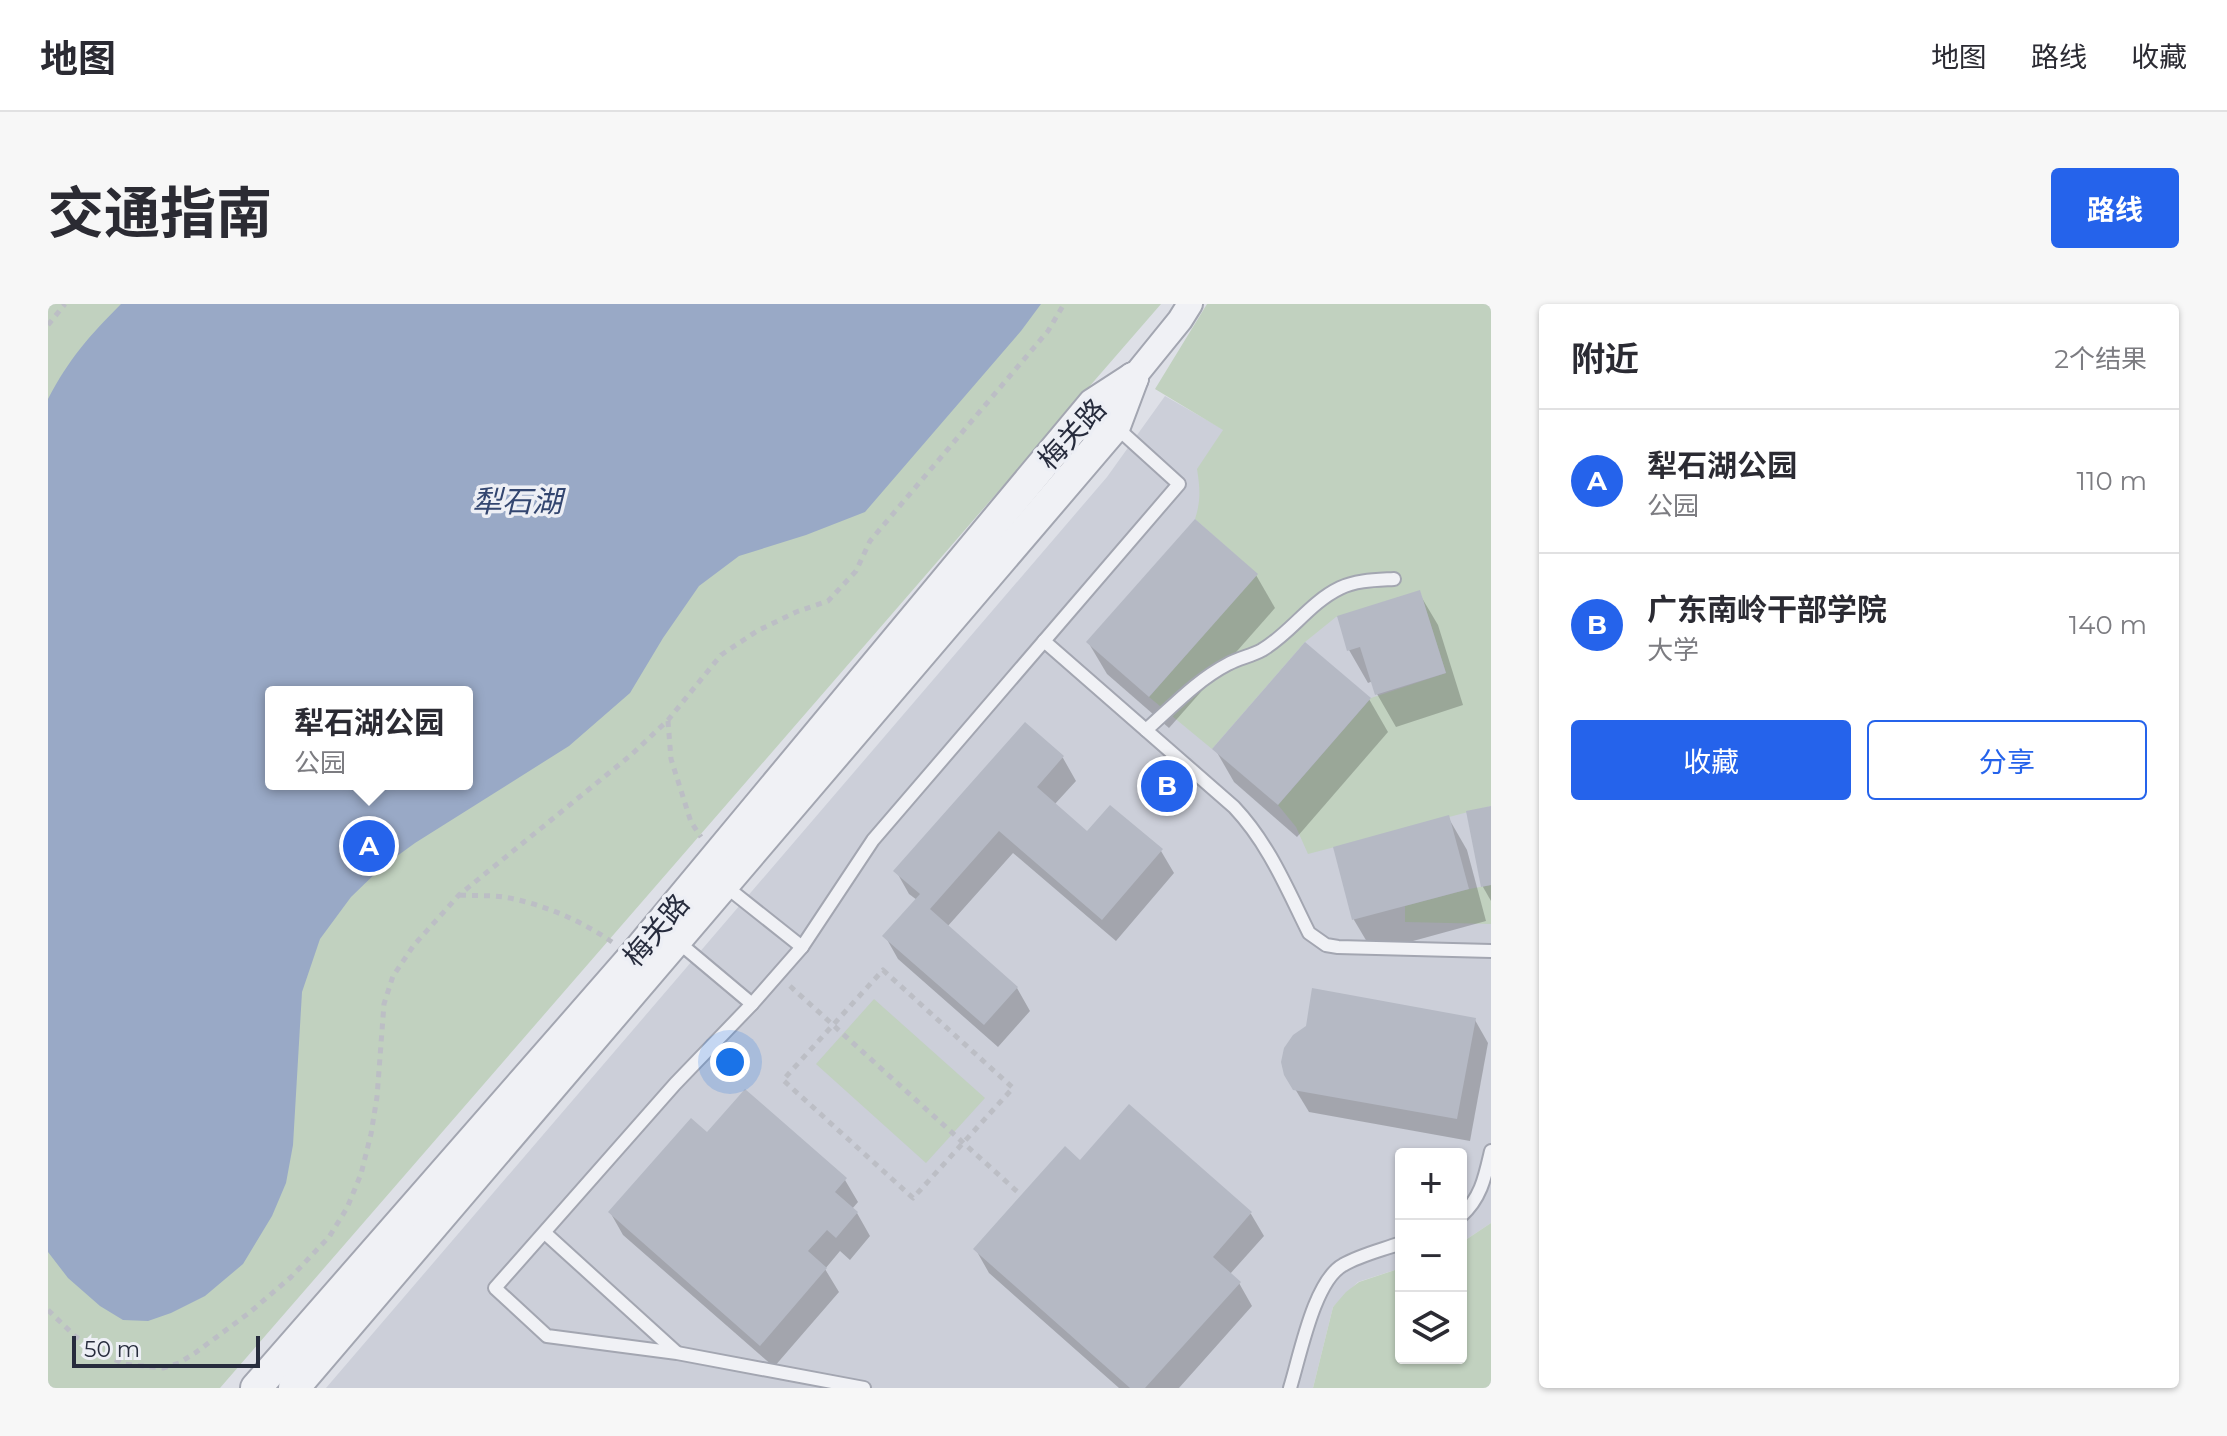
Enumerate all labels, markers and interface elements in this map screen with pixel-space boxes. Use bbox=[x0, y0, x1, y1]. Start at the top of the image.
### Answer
text: 地图 bbox=[40, 35, 116, 82]
text: 地图 bbox=[1931, 40, 1987, 74]
text: 路线 bbox=[2031, 40, 2087, 74]
text: 收藏 bbox=[2131, 40, 2187, 74]
button: 路线 bbox=[2051, 168, 2179, 248]
text: 交通指南 bbox=[48, 179, 272, 247]
text: 附近 bbox=[1571, 338, 1639, 380]
text: 2个结果 bbox=[2054, 343, 2147, 375]
street label: 梅关路 bbox=[1031, 392, 1113, 476]
text: 犁石湖公园 bbox=[1647, 447, 1797, 484]
text: A bbox=[1587, 465, 1607, 497]
text: 110 m bbox=[2077, 465, 2147, 497]
water label: 犁石湖 bbox=[472, 483, 566, 520]
text: 公园 bbox=[1647, 490, 1699, 522]
text: 广东南岭干部学院 bbox=[1647, 591, 1887, 628]
text: B bbox=[1587, 609, 1607, 641]
text: 140 m bbox=[2069, 609, 2147, 641]
text: 大学 bbox=[1647, 634, 1699, 666]
popup bbox=[265, 686, 473, 790]
text: 犁石湖公园 bbox=[294, 704, 444, 741]
button: 收藏 bbox=[1571, 720, 1851, 800]
button: 分享 bbox=[1867, 720, 2147, 800]
text: 公园 bbox=[294, 747, 346, 779]
pin: B bbox=[1141, 756, 1193, 816]
pin: A bbox=[343, 816, 395, 876]
street label: 梅关路 bbox=[616, 887, 696, 973]
your location bbox=[710, 1042, 750, 1082]
map controls bbox=[1395, 1148, 1467, 1364]
button: + bbox=[1395, 1148, 1467, 1220]
button: − bbox=[1395, 1220, 1467, 1292]
button: layers bbox=[1395, 1292, 1467, 1364]
scale bar bbox=[72, 1332, 260, 1368]
text: 50 m bbox=[84, 1336, 140, 1363]

